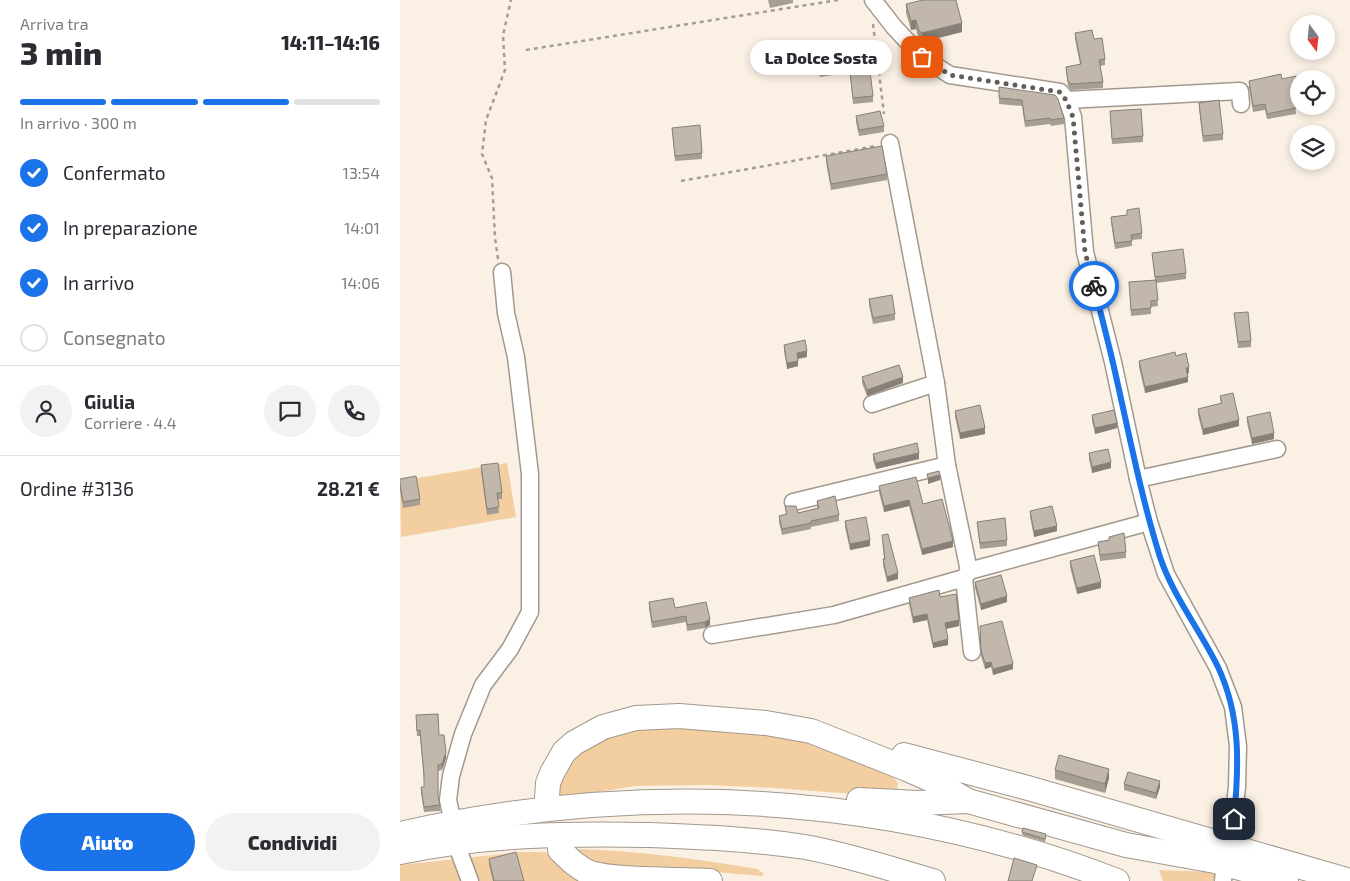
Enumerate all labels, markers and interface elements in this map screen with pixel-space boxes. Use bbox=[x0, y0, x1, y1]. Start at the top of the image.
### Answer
text: Arriva tra bbox=[20, 14, 89, 33]
north arrow bbox=[1290, 15, 1335, 60]
map controls bbox=[1290, 15, 1335, 170]
text: 14:11–14:16 bbox=[281, 31, 380, 54]
text: 3 min bbox=[20, 33, 102, 71]
pin bbox=[901, 36, 943, 78]
callout: La Dolce Sosta bbox=[750, 40, 892, 74]
icon: bag bbox=[908, 43, 936, 71]
text: La Dolce Sosta bbox=[765, 48, 877, 67]
button: locate bbox=[1290, 70, 1335, 115]
text: In arrivo · 300 m bbox=[20, 113, 137, 132]
button: layers bbox=[1290, 125, 1335, 170]
icon: check bbox=[20, 159, 48, 187]
text: Confermato bbox=[63, 161, 166, 184]
text: 13:54 bbox=[343, 163, 380, 182]
icon: check bbox=[20, 214, 48, 242]
text: In preparazione bbox=[63, 216, 198, 239]
text: 14:01 bbox=[344, 218, 380, 237]
courier bbox=[1069, 261, 1119, 311]
icon: check bbox=[20, 269, 48, 297]
text: In arrivo bbox=[63, 271, 134, 294]
icon: bike bbox=[1080, 272, 1108, 300]
text: 14:06 bbox=[341, 273, 380, 292]
text: Consegnato bbox=[63, 326, 166, 349]
button: person bbox=[20, 385, 72, 437]
button: chat bbox=[264, 385, 316, 437]
button: phone bbox=[328, 385, 380, 437]
text: Giulia bbox=[84, 390, 135, 413]
text: Corriere · 4.4 bbox=[84, 413, 177, 432]
text: Ordine #3136 bbox=[20, 477, 134, 500]
text: 28.21 € bbox=[317, 477, 380, 500]
pin bbox=[1213, 798, 1255, 840]
icon: home bbox=[1220, 805, 1248, 833]
button: Aiuto bbox=[20, 813, 195, 871]
button: Condividi bbox=[205, 813, 380, 871]

